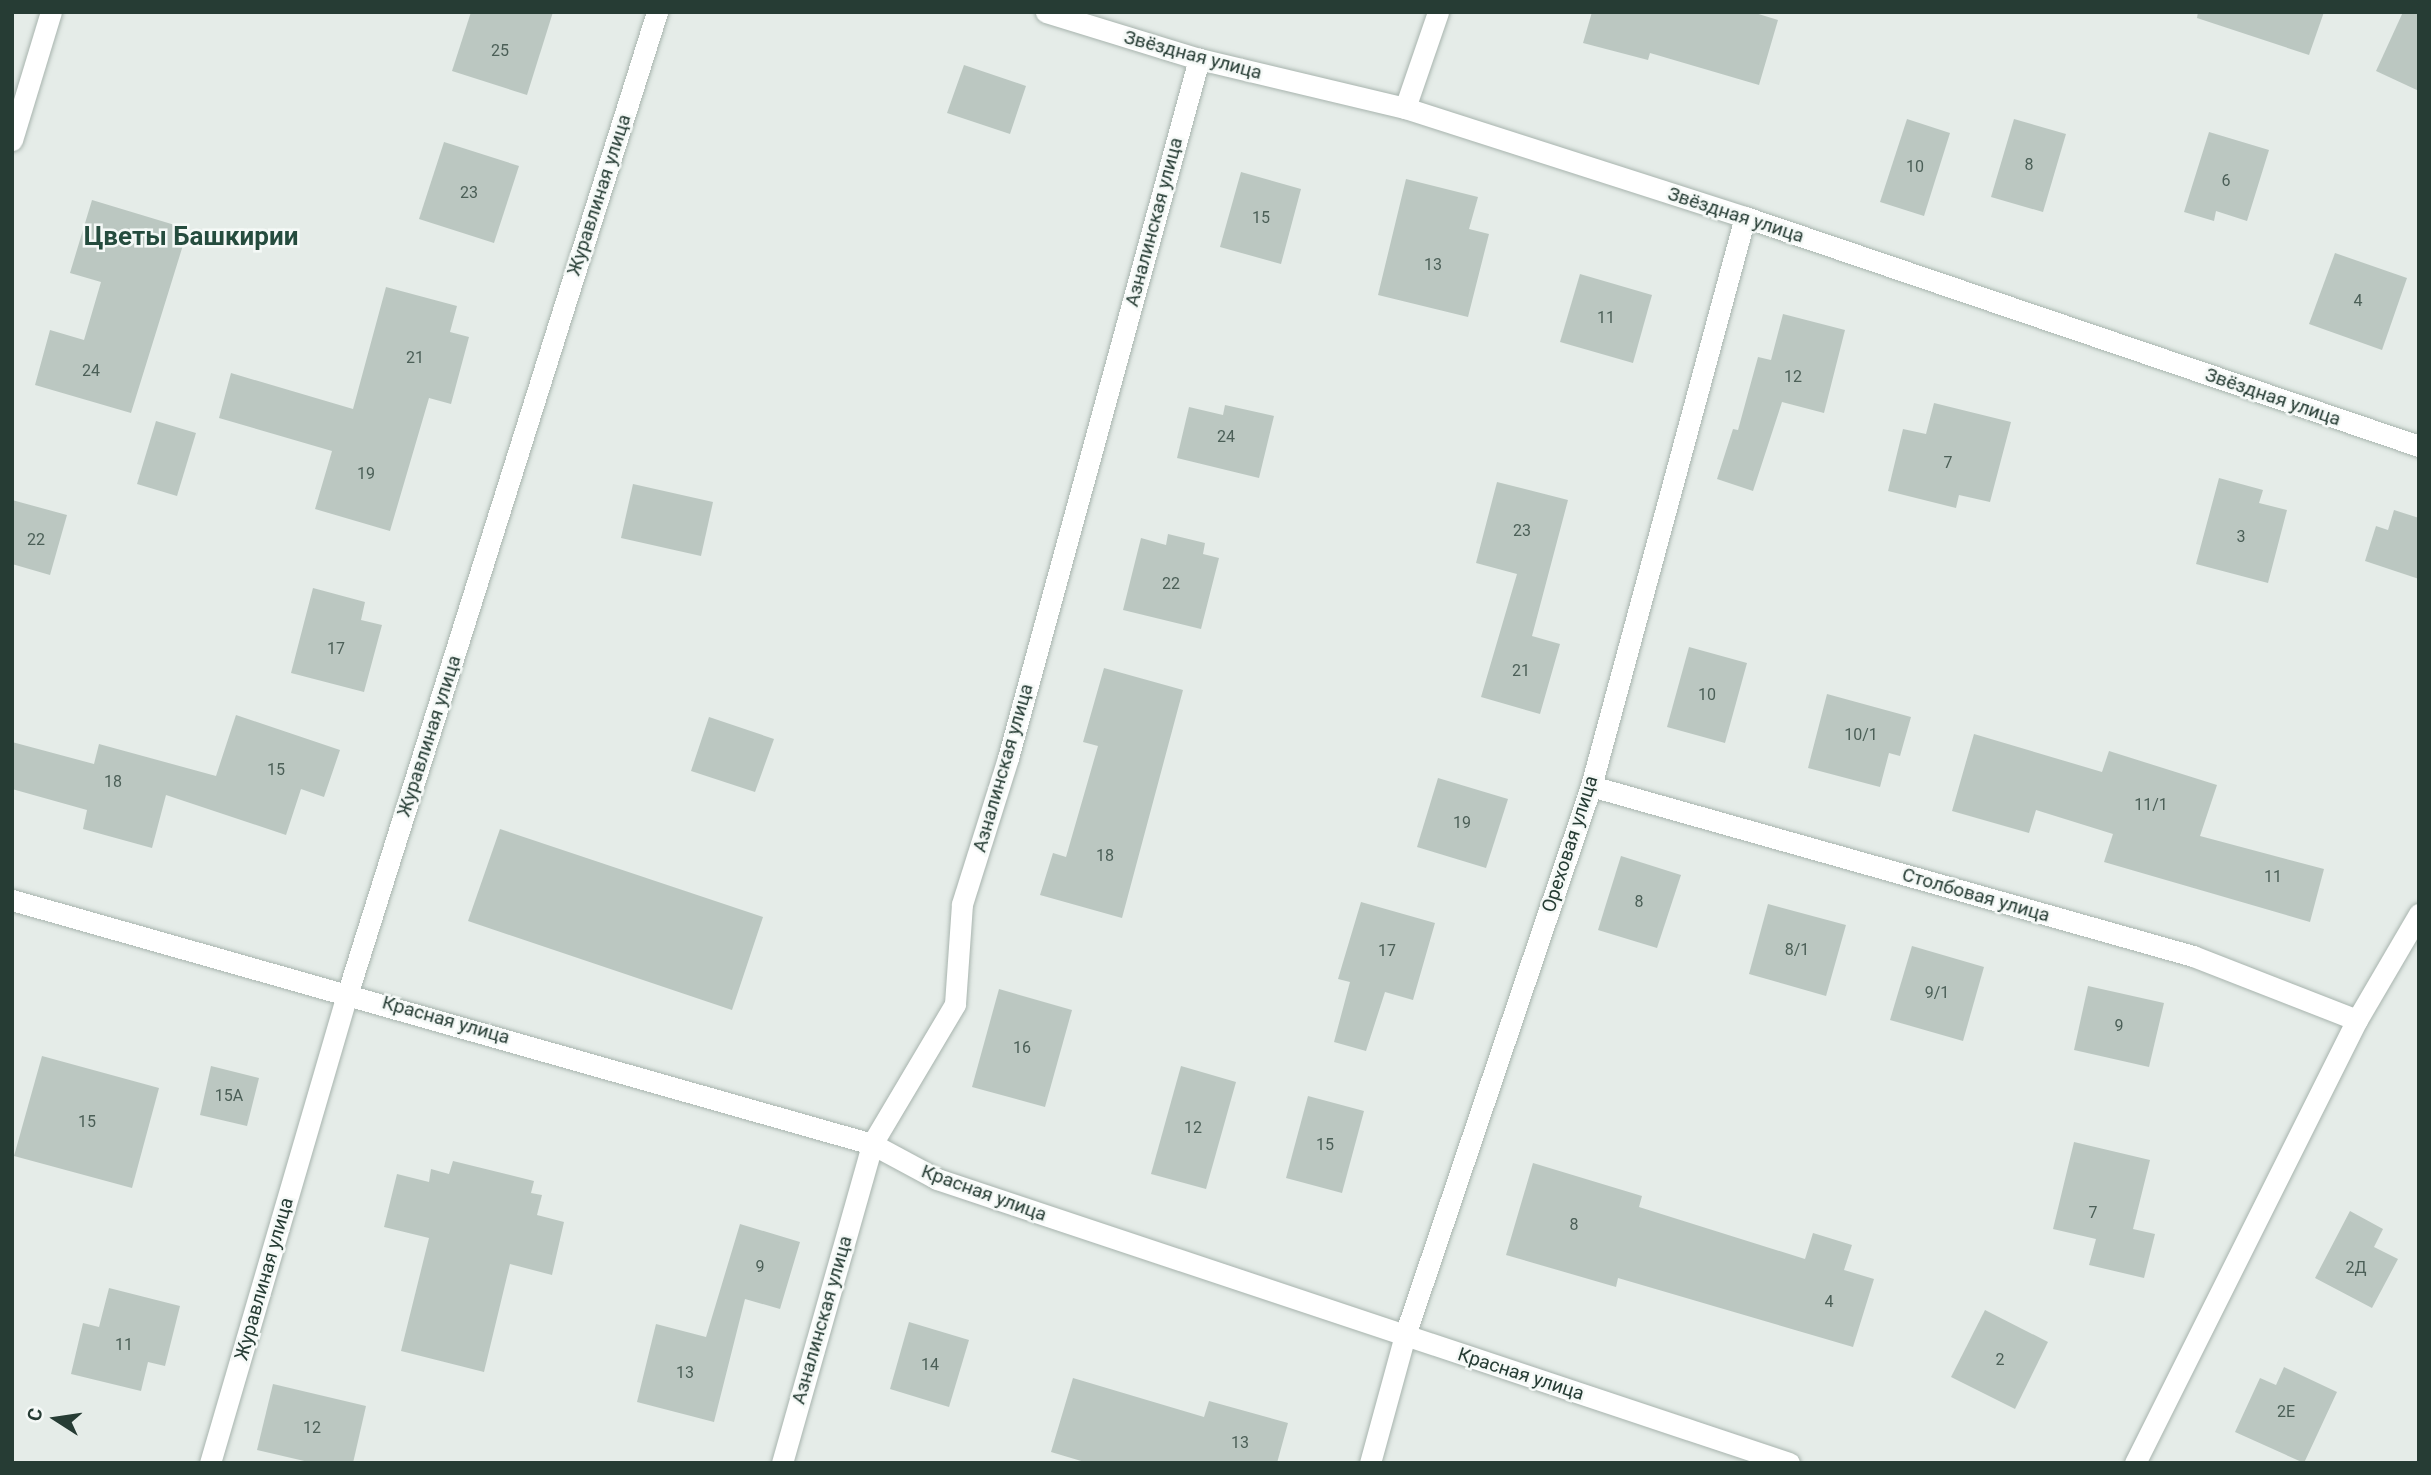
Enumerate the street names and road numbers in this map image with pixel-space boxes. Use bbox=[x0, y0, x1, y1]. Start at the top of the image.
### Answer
street label: Звёздная улица bbox=[1122, 26, 1264, 84]
street label: Журавлиная улица bbox=[562, 111, 636, 279]
street label: Азналинская улица bbox=[1120, 135, 1188, 309]
street label: Звёздная улица bbox=[1665, 182, 1807, 248]
street label: Звёздная улица bbox=[2202, 363, 2344, 431]
street label: Журавлиная улица bbox=[392, 652, 466, 820]
street label: Азналинская улица bbox=[968, 681, 1038, 855]
street label: Ореховая улица bbox=[1537, 773, 1603, 915]
street label: Столбовая улица bbox=[1899, 863, 2053, 927]
street label: Красная улица bbox=[380, 991, 512, 1049]
street label: Красная улица bbox=[918, 1160, 1050, 1226]
street label: Журавлиная улица bbox=[230, 1195, 298, 1363]
street label: Азналинская улица bbox=[787, 1233, 857, 1407]
street label: Красная улица bbox=[1455, 1343, 1587, 1405]

